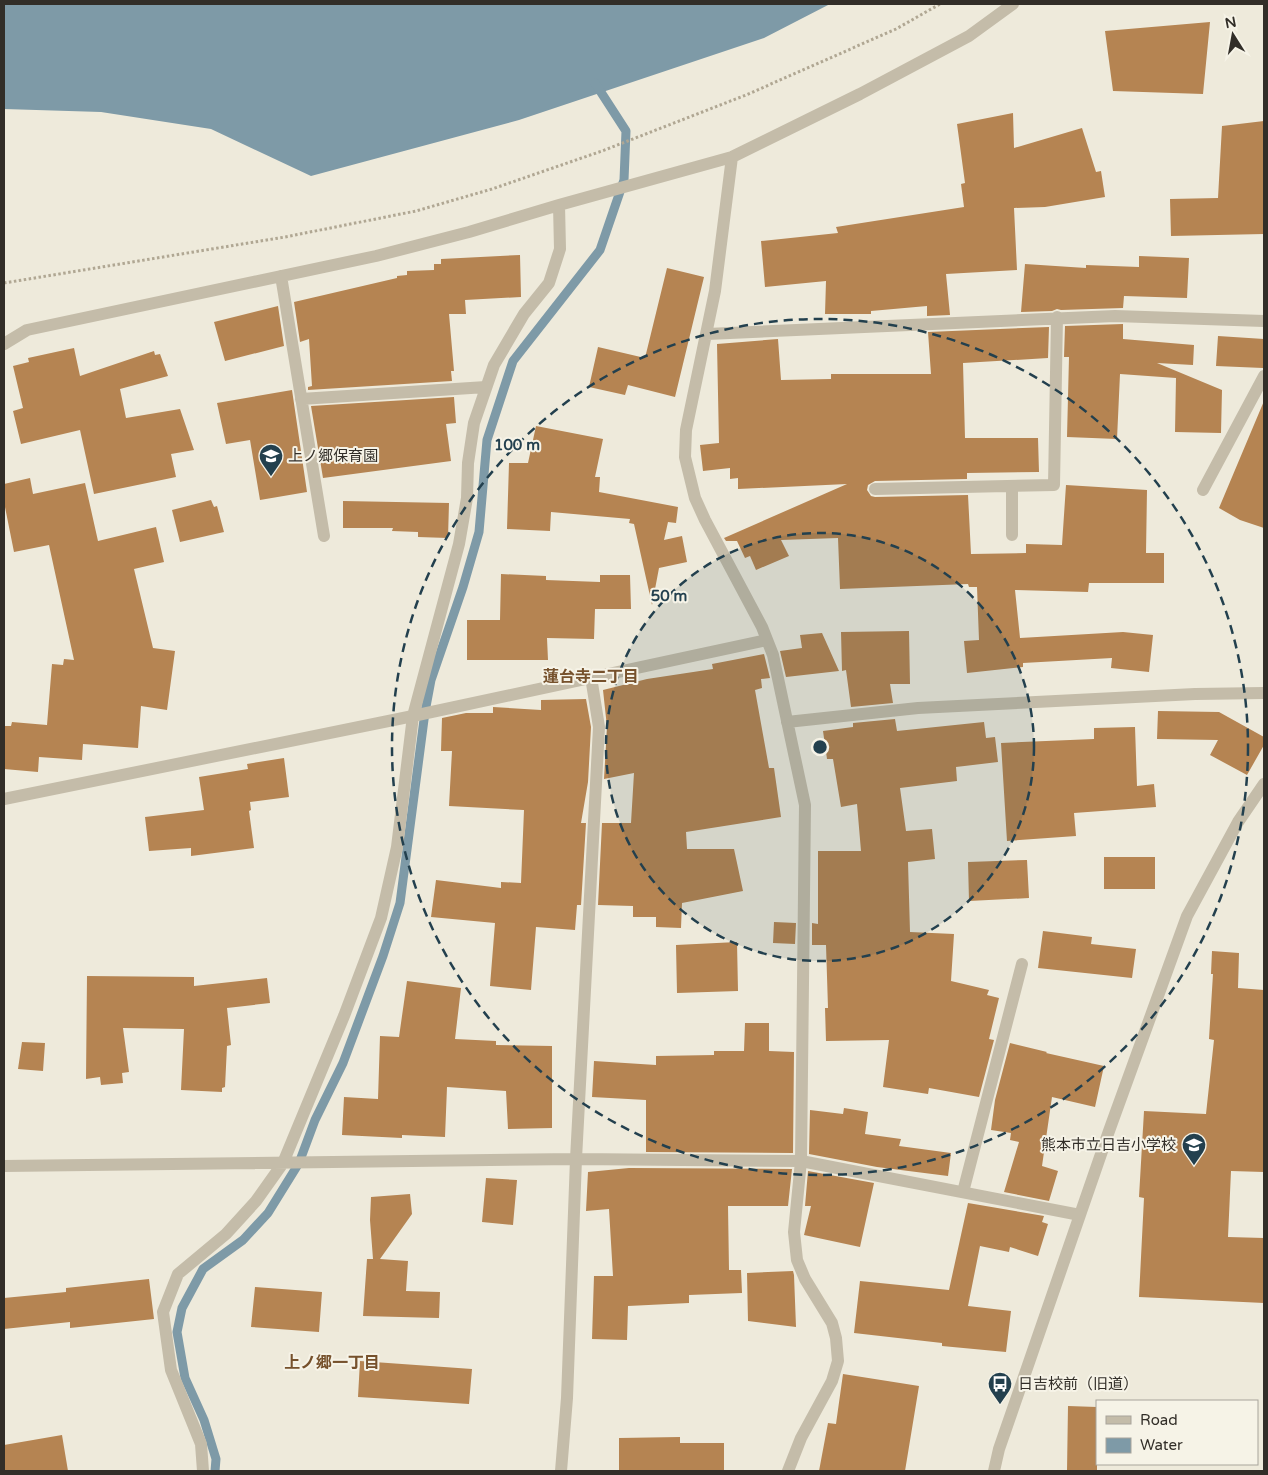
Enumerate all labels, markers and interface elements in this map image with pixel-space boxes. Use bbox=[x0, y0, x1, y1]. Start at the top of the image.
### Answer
north arrow bbox=[1208, 10, 1258, 60]
text: N bbox=[1223, 13, 1238, 32]
text: 100 m bbox=[494, 436, 540, 454]
school or university icon: 上ノ郷保育園 bbox=[258, 443, 284, 477]
place label: 上ノ郷保育園 bbox=[288, 447, 378, 465]
text: 50 m bbox=[651, 587, 687, 605]
district label: 蓮台寺二丁目 bbox=[543, 667, 639, 687]
centre of rings bbox=[811, 738, 829, 756]
school or university icon: 熊本市立日吉小学校 bbox=[1181, 1132, 1207, 1166]
place label: 熊本市立日吉小学校 bbox=[1041, 1136, 1176, 1154]
district label: 上ノ郷一丁目 bbox=[284, 1353, 380, 1373]
bus stop icon: 日吉校前（旧道） bbox=[987, 1371, 1013, 1405]
place label: 日吉校前（旧道） bbox=[1018, 1375, 1138, 1393]
legend bbox=[1096, 1400, 1258, 1465]
text: Road bbox=[1140, 1411, 1178, 1429]
text: Water bbox=[1140, 1436, 1183, 1454]

